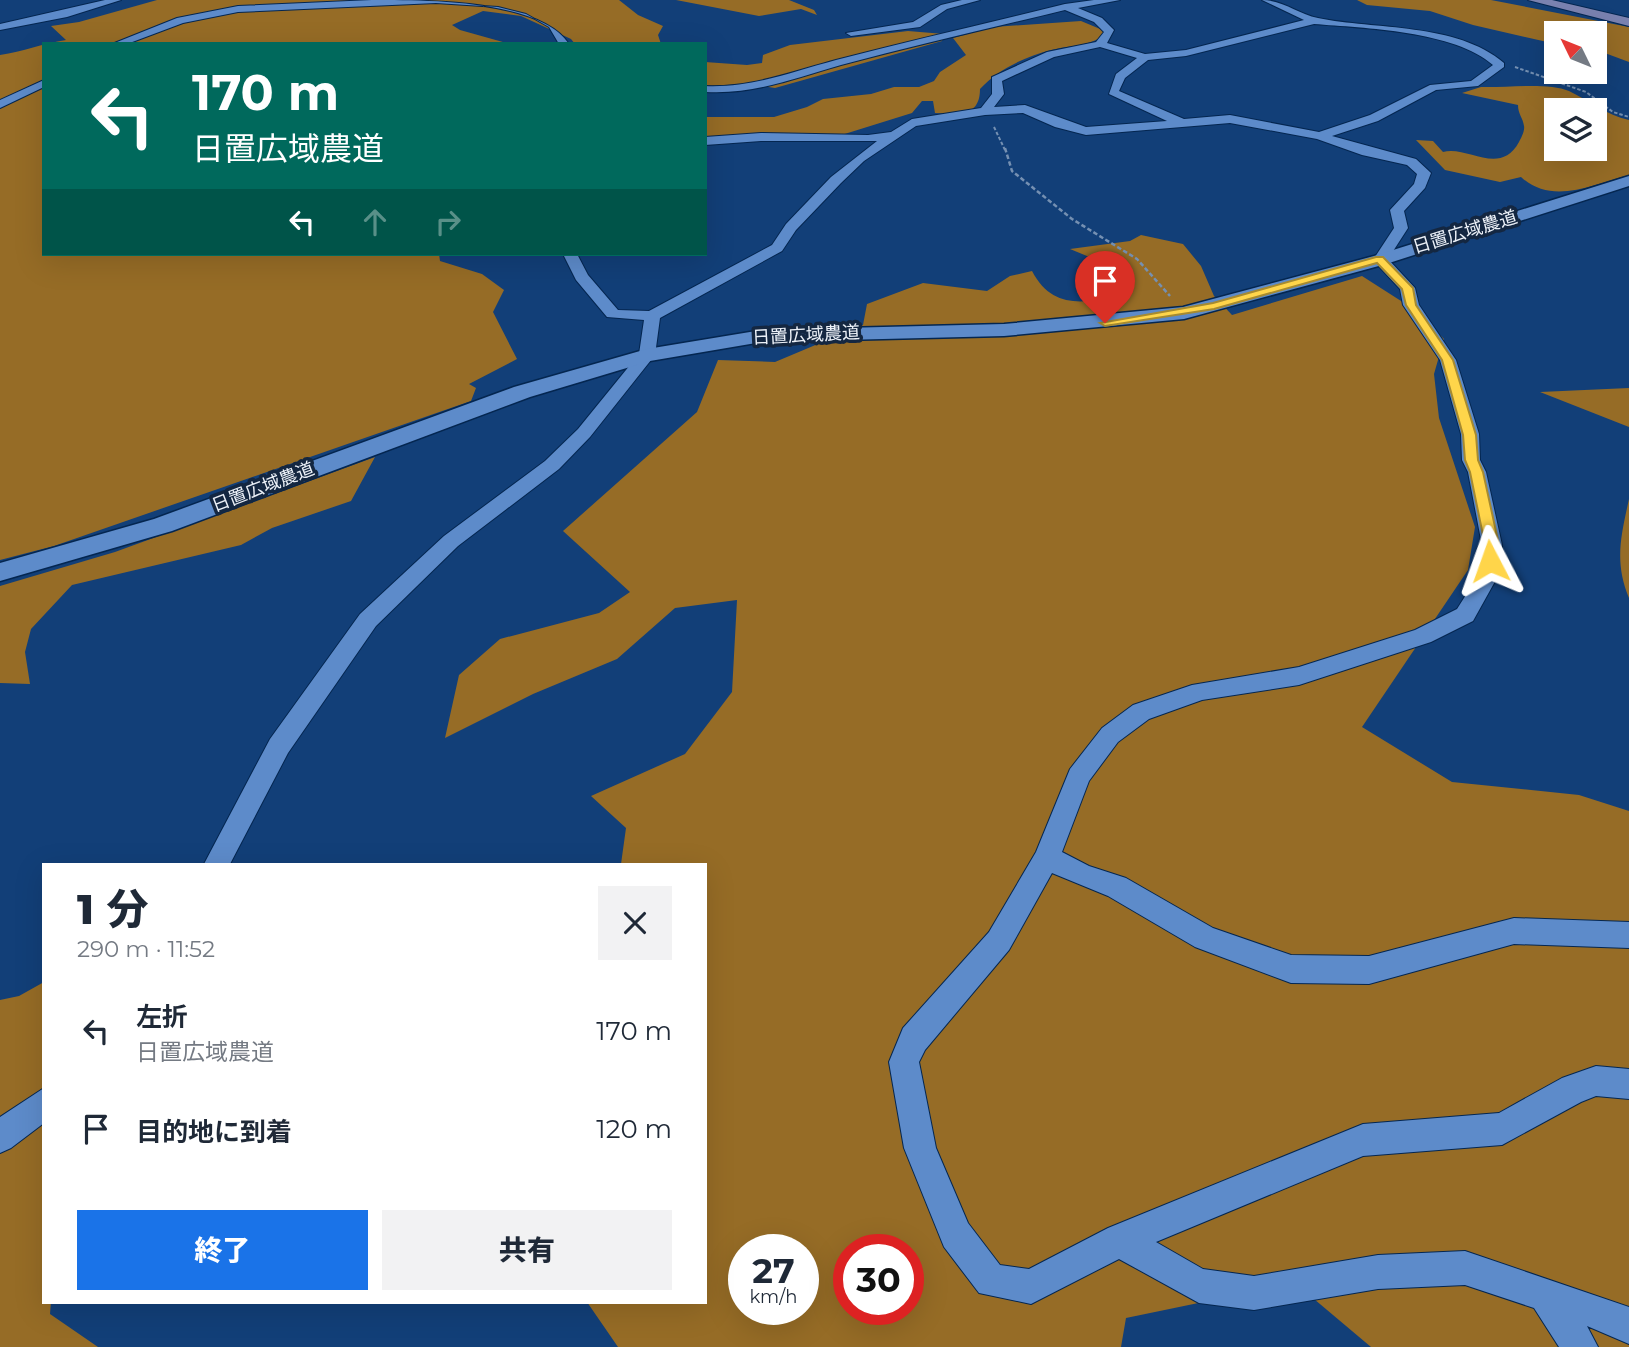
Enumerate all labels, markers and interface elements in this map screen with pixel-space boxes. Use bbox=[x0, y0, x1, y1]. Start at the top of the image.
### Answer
north arrow bbox=[1544, 21, 1606, 84]
map controls bbox=[1544, 21, 1607, 161]
text: 170 m bbox=[192, 63, 339, 122]
icon: left bbox=[77, 70, 168, 161]
button: layers bbox=[1544, 98, 1607, 161]
text: 日置広域農道 bbox=[192, 129, 384, 168]
icon: left bbox=[283, 203, 321, 241]
icon: ahead bbox=[356, 203, 394, 241]
icon: right bbox=[429, 203, 467, 241]
street label: 日置広域農道 bbox=[1410, 206, 1520, 258]
pin bbox=[1075, 251, 1135, 323]
icon: arrive bbox=[1086, 262, 1124, 300]
street label: 日置広域農道 bbox=[751, 321, 861, 349]
street label: 日置広域農道 bbox=[209, 457, 317, 517]
position arrow bbox=[1453, 524, 1527, 598]
text: 1 分 bbox=[77, 883, 148, 935]
button: close bbox=[598, 886, 672, 960]
text: 290 m · 11:52 bbox=[77, 935, 215, 963]
text: 左折 bbox=[136, 1001, 188, 1033]
icon: left bbox=[77, 1012, 115, 1050]
text: 170 m bbox=[596, 1015, 672, 1047]
text: 日置広域農道 bbox=[136, 1038, 274, 1066]
icon: arrive bbox=[77, 1110, 115, 1148]
text: 120 m bbox=[596, 1113, 672, 1145]
text: 目的地に到着 bbox=[136, 1116, 292, 1148]
button: 終了 bbox=[77, 1210, 368, 1290]
button: 共有 bbox=[382, 1210, 672, 1290]
speed limit sign: 30 bbox=[833, 1234, 924, 1325]
text: 27 bbox=[752, 1249, 795, 1292]
text: km/h bbox=[749, 1286, 798, 1308]

